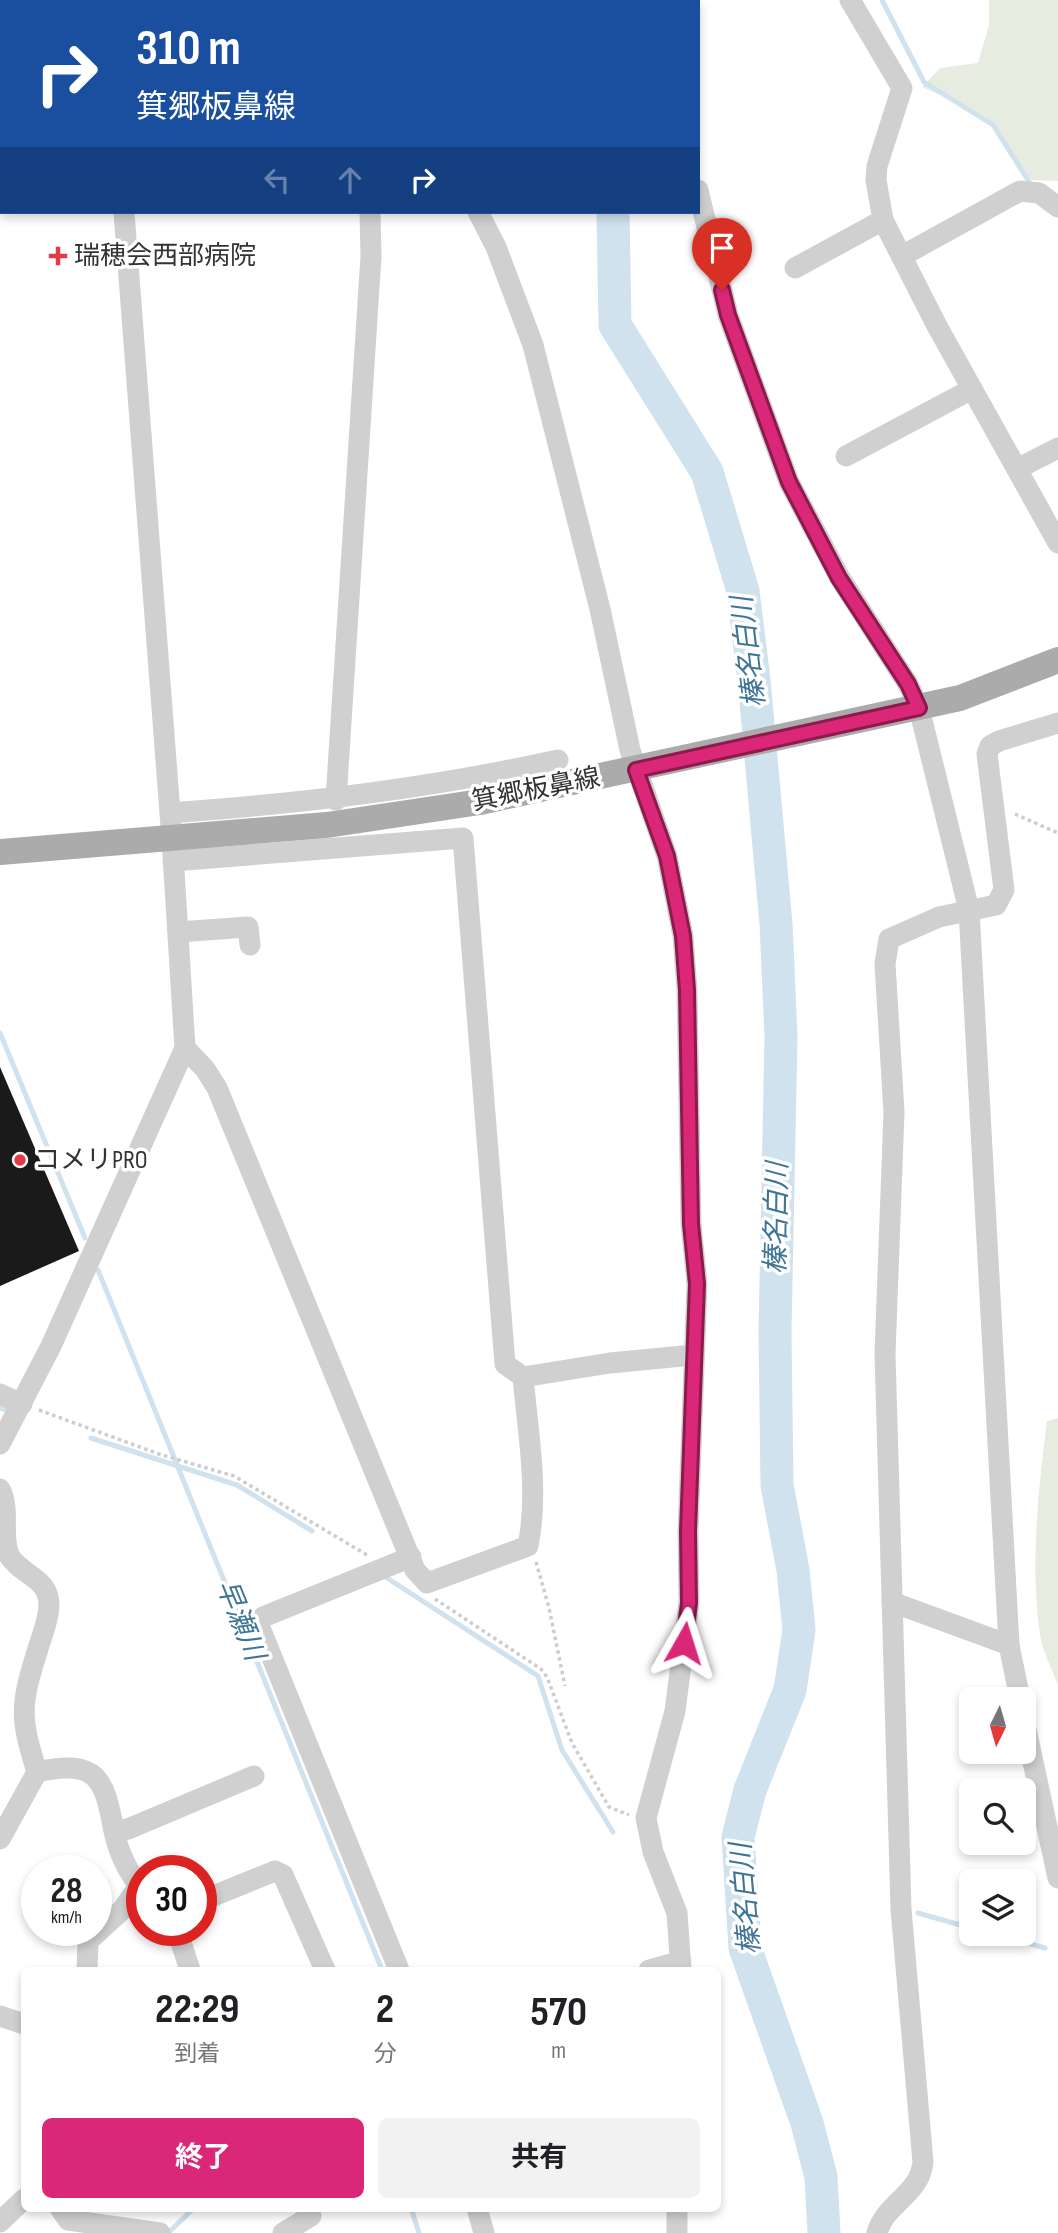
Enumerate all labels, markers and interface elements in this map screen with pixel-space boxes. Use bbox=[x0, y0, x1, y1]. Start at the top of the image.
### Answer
text: 310 m bbox=[136, 20, 241, 79]
icon: right bbox=[21, 28, 112, 119]
text: 箕郷板鼻線 bbox=[136, 88, 296, 127]
icon: left bbox=[258, 161, 296, 199]
icon: ahead bbox=[331, 161, 369, 199]
icon: right bbox=[404, 161, 442, 199]
pin bbox=[692, 218, 752, 290]
icon: arrive bbox=[703, 229, 741, 267]
place label: 瑞穂会西部病院 bbox=[74, 241, 256, 272]
marker: 瑞穂会西部病院 bbox=[48, 246, 68, 266]
water label: 榛名白川 bbox=[725, 591, 772, 710]
street label: 箕郷板鼻線 bbox=[469, 762, 603, 818]
place label: コメリPRO bbox=[34, 1145, 148, 1176]
marker: コメリPRO bbox=[12, 1152, 28, 1168]
water label: 榛名白川 bbox=[760, 1159, 795, 1274]
water label: 早瀬川 bbox=[209, 1575, 272, 1668]
position arrow bbox=[647, 1606, 721, 1680]
north arrow bbox=[959, 1687, 1036, 1764]
map controls bbox=[959, 1687, 1036, 1946]
button: search bbox=[959, 1778, 1036, 1855]
water label: 榛名白川 bbox=[724, 1839, 767, 1956]
speed limit sign: 30 bbox=[126, 1855, 217, 1946]
button: layers bbox=[959, 1869, 1036, 1946]
text: 28 bbox=[51, 1870, 82, 1913]
text: km/h bbox=[51, 1907, 82, 1928]
text: 22:29 bbox=[155, 1984, 240, 2035]
text: 2 bbox=[376, 1984, 394, 2035]
text: 570 bbox=[531, 1987, 587, 2038]
text: m bbox=[551, 2037, 566, 2065]
text: 到着 bbox=[174, 2040, 220, 2068]
text: 分 bbox=[374, 2040, 397, 2068]
button: 終了 bbox=[42, 2118, 364, 2198]
button: 共有 bbox=[378, 2118, 700, 2198]

